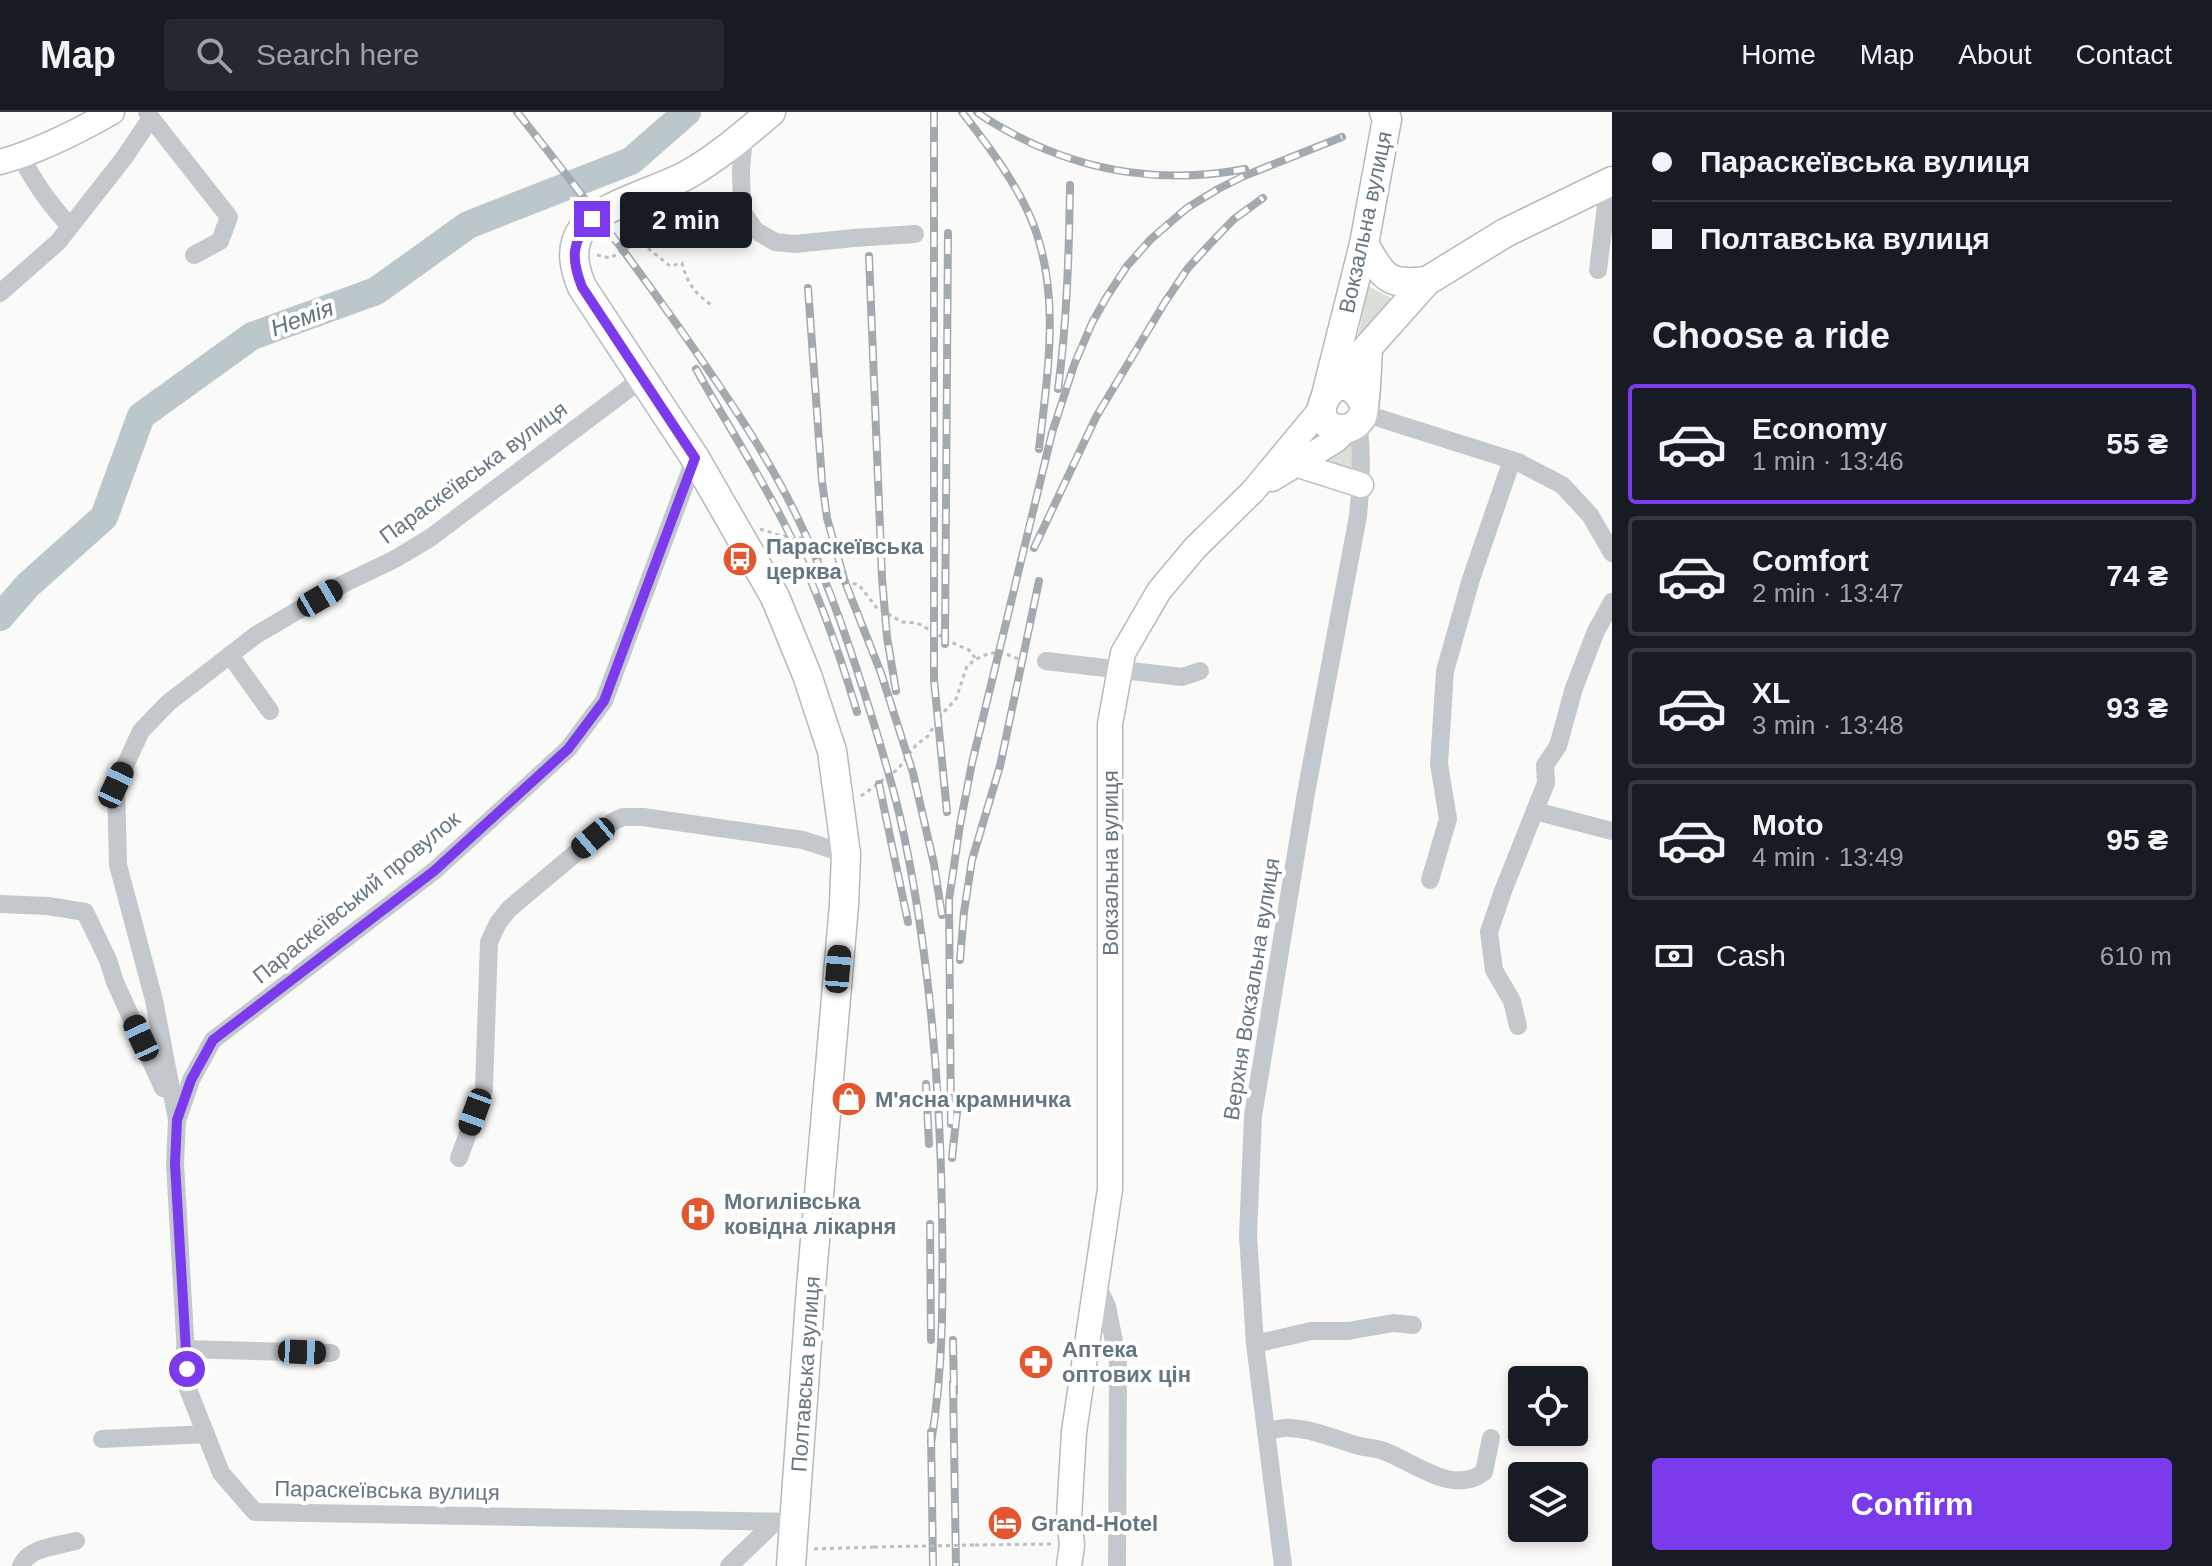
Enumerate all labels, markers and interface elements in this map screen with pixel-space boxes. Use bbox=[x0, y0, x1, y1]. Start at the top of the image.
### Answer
search box bbox=[164, 19, 724, 91]
icon: search bbox=[192, 33, 236, 77]
text: Map bbox=[40, 34, 116, 76]
text: Search here bbox=[256, 38, 419, 71]
text: Home bbox=[1741, 39, 1816, 70]
text: Map bbox=[1860, 39, 1914, 70]
text: About bbox=[1958, 39, 2032, 70]
text: Contact bbox=[2076, 39, 2172, 70]
street label: Вокзальна вулиця bbox=[1334, 129, 1397, 315]
text: Параскеївська вулиця bbox=[1700, 145, 2030, 178]
callout: 2 min bbox=[620, 191, 752, 247]
route end bbox=[574, 201, 610, 237]
text: 2 min bbox=[652, 205, 720, 235]
text: Полтавська вулиця bbox=[1700, 222, 1990, 255]
water label: Немія bbox=[267, 294, 337, 341]
text: Choose a ride bbox=[1652, 315, 1890, 356]
street label: Параскеївська вулиця bbox=[375, 396, 572, 549]
icon: car bbox=[1656, 408, 1728, 480]
text: Economy bbox=[1752, 412, 1887, 445]
text: 55 ₴ bbox=[2106, 427, 2168, 460]
text: 1 min · 13:46 bbox=[1752, 446, 1904, 476]
place label: Параскеївська церква bbox=[766, 534, 924, 584]
bus stop icon: Параскеївська церква bbox=[721, 540, 759, 578]
icon: car bbox=[1656, 540, 1728, 612]
text: Comfort bbox=[1752, 544, 1869, 577]
text: 74 ₴ bbox=[2106, 559, 2168, 592]
car bbox=[293, 576, 347, 620]
text: 2 min · 13:47 bbox=[1752, 578, 1904, 608]
icon: car bbox=[1656, 672, 1728, 744]
text: XL bbox=[1752, 676, 1790, 709]
text: 93 ₴ bbox=[2106, 691, 2168, 724]
text: 3 min · 13:48 bbox=[1752, 710, 1904, 740]
car bbox=[95, 758, 137, 812]
street label: Вокзальна вулиця bbox=[1098, 770, 1123, 956]
icon: car bbox=[1656, 804, 1728, 876]
street label: Параскеївський провулок bbox=[248, 806, 465, 989]
text: Moto bbox=[1752, 808, 1824, 841]
car bbox=[567, 813, 619, 863]
text: 95 ₴ bbox=[2106, 823, 2168, 856]
text: 4 min · 13:49 bbox=[1752, 842, 1904, 872]
street label: Верхня Вокзальна вулиця bbox=[1218, 856, 1285, 1122]
icon: cash bbox=[1652, 934, 1696, 978]
text: Cash bbox=[1716, 939, 1786, 972]
text: 610 m bbox=[2100, 941, 2172, 971]
car bbox=[824, 944, 852, 994]
car bbox=[120, 1011, 162, 1065]
shop icon: М'ясна крамничка bbox=[830, 1080, 868, 1118]
car bbox=[456, 1085, 494, 1139]
place label: М'ясна крамничка bbox=[875, 1087, 1072, 1112]
place label: Могилівська ковідна лікарня bbox=[724, 1189, 896, 1239]
hospital icon: Могилівська ковідна лікарня bbox=[679, 1195, 717, 1233]
street label: Полтавська вулиця bbox=[786, 1275, 825, 1473]
place label: Аптека оптових цін bbox=[1062, 1337, 1191, 1387]
car bbox=[278, 1339, 326, 1365]
pharmacy icon: Аптека оптових цін bbox=[1017, 1343, 1055, 1381]
route start bbox=[169, 1351, 205, 1387]
map controls bbox=[1508, 1366, 1588, 1542]
button: locate bbox=[1508, 1366, 1588, 1446]
button: Confirm bbox=[1652, 1458, 2172, 1550]
button: layers bbox=[1508, 1462, 1588, 1542]
street label: Параскеївська вулиця bbox=[274, 1476, 500, 1505]
hotel icon: Grand-Hotel bbox=[986, 1504, 1024, 1542]
place label: Grand-Hotel bbox=[1031, 1511, 1158, 1536]

